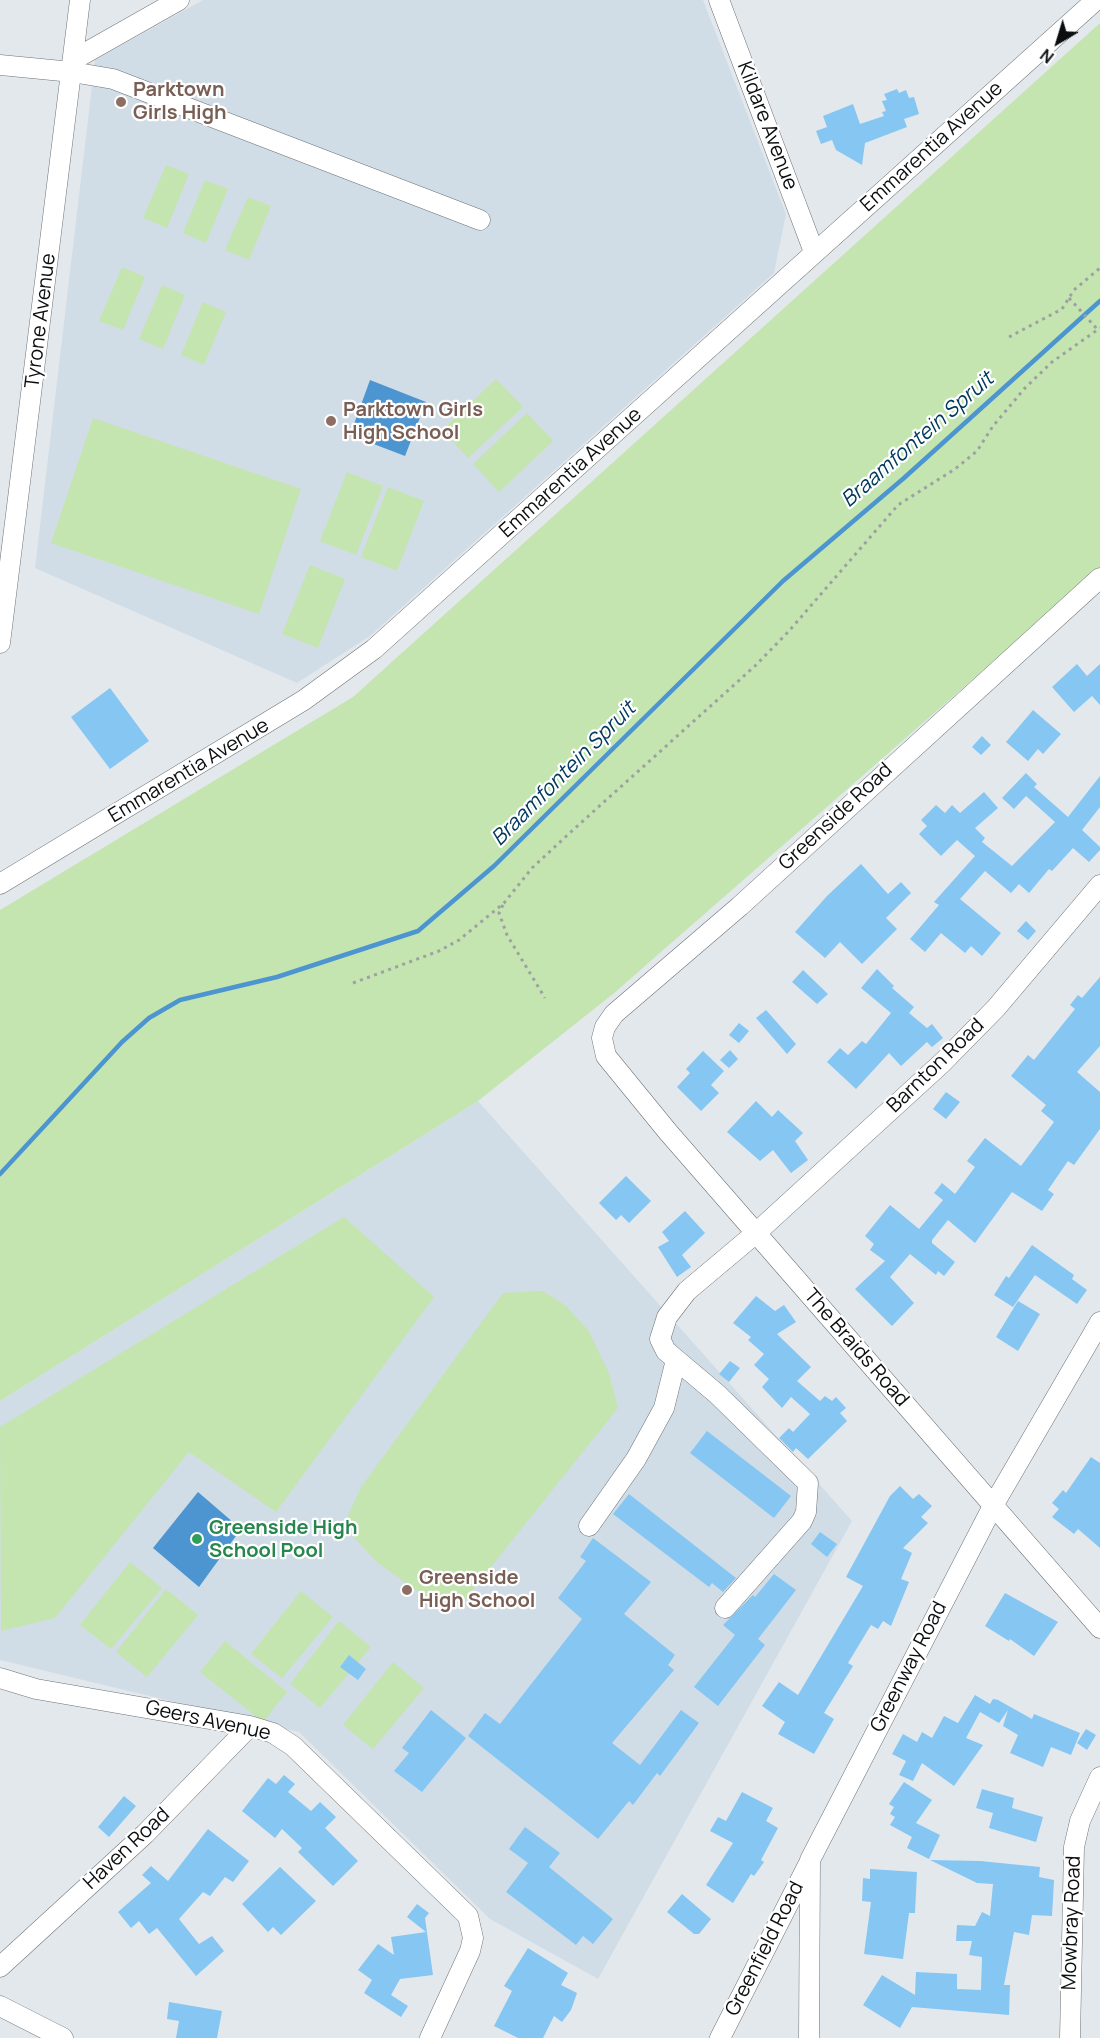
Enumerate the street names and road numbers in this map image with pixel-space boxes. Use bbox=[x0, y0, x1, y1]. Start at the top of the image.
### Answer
street label: Kildare Avenue bbox=[732, 59, 802, 193]
street label: Emmarentia Avenue bbox=[856, 77, 1008, 217]
street label: Tyrone Avenue bbox=[21, 252, 61, 390]
street label: Emmarentia Avenue bbox=[495, 403, 647, 543]
street label: Emmarentia Avenue bbox=[104, 714, 274, 828]
street label: Greenside Road bbox=[774, 758, 898, 876]
street label: Barnton Road bbox=[883, 1014, 989, 1118]
street label: The Braids Road bbox=[798, 1284, 914, 1412]
street label: Greenway Road bbox=[866, 1598, 952, 1736]
street label: Geers Avenue bbox=[143, 1696, 273, 1746]
street label: Haven Road bbox=[79, 1803, 175, 1895]
street label: Mowbray Road bbox=[1058, 1855, 1086, 1991]
street label: Greenfield Road bbox=[721, 1878, 809, 2020]

